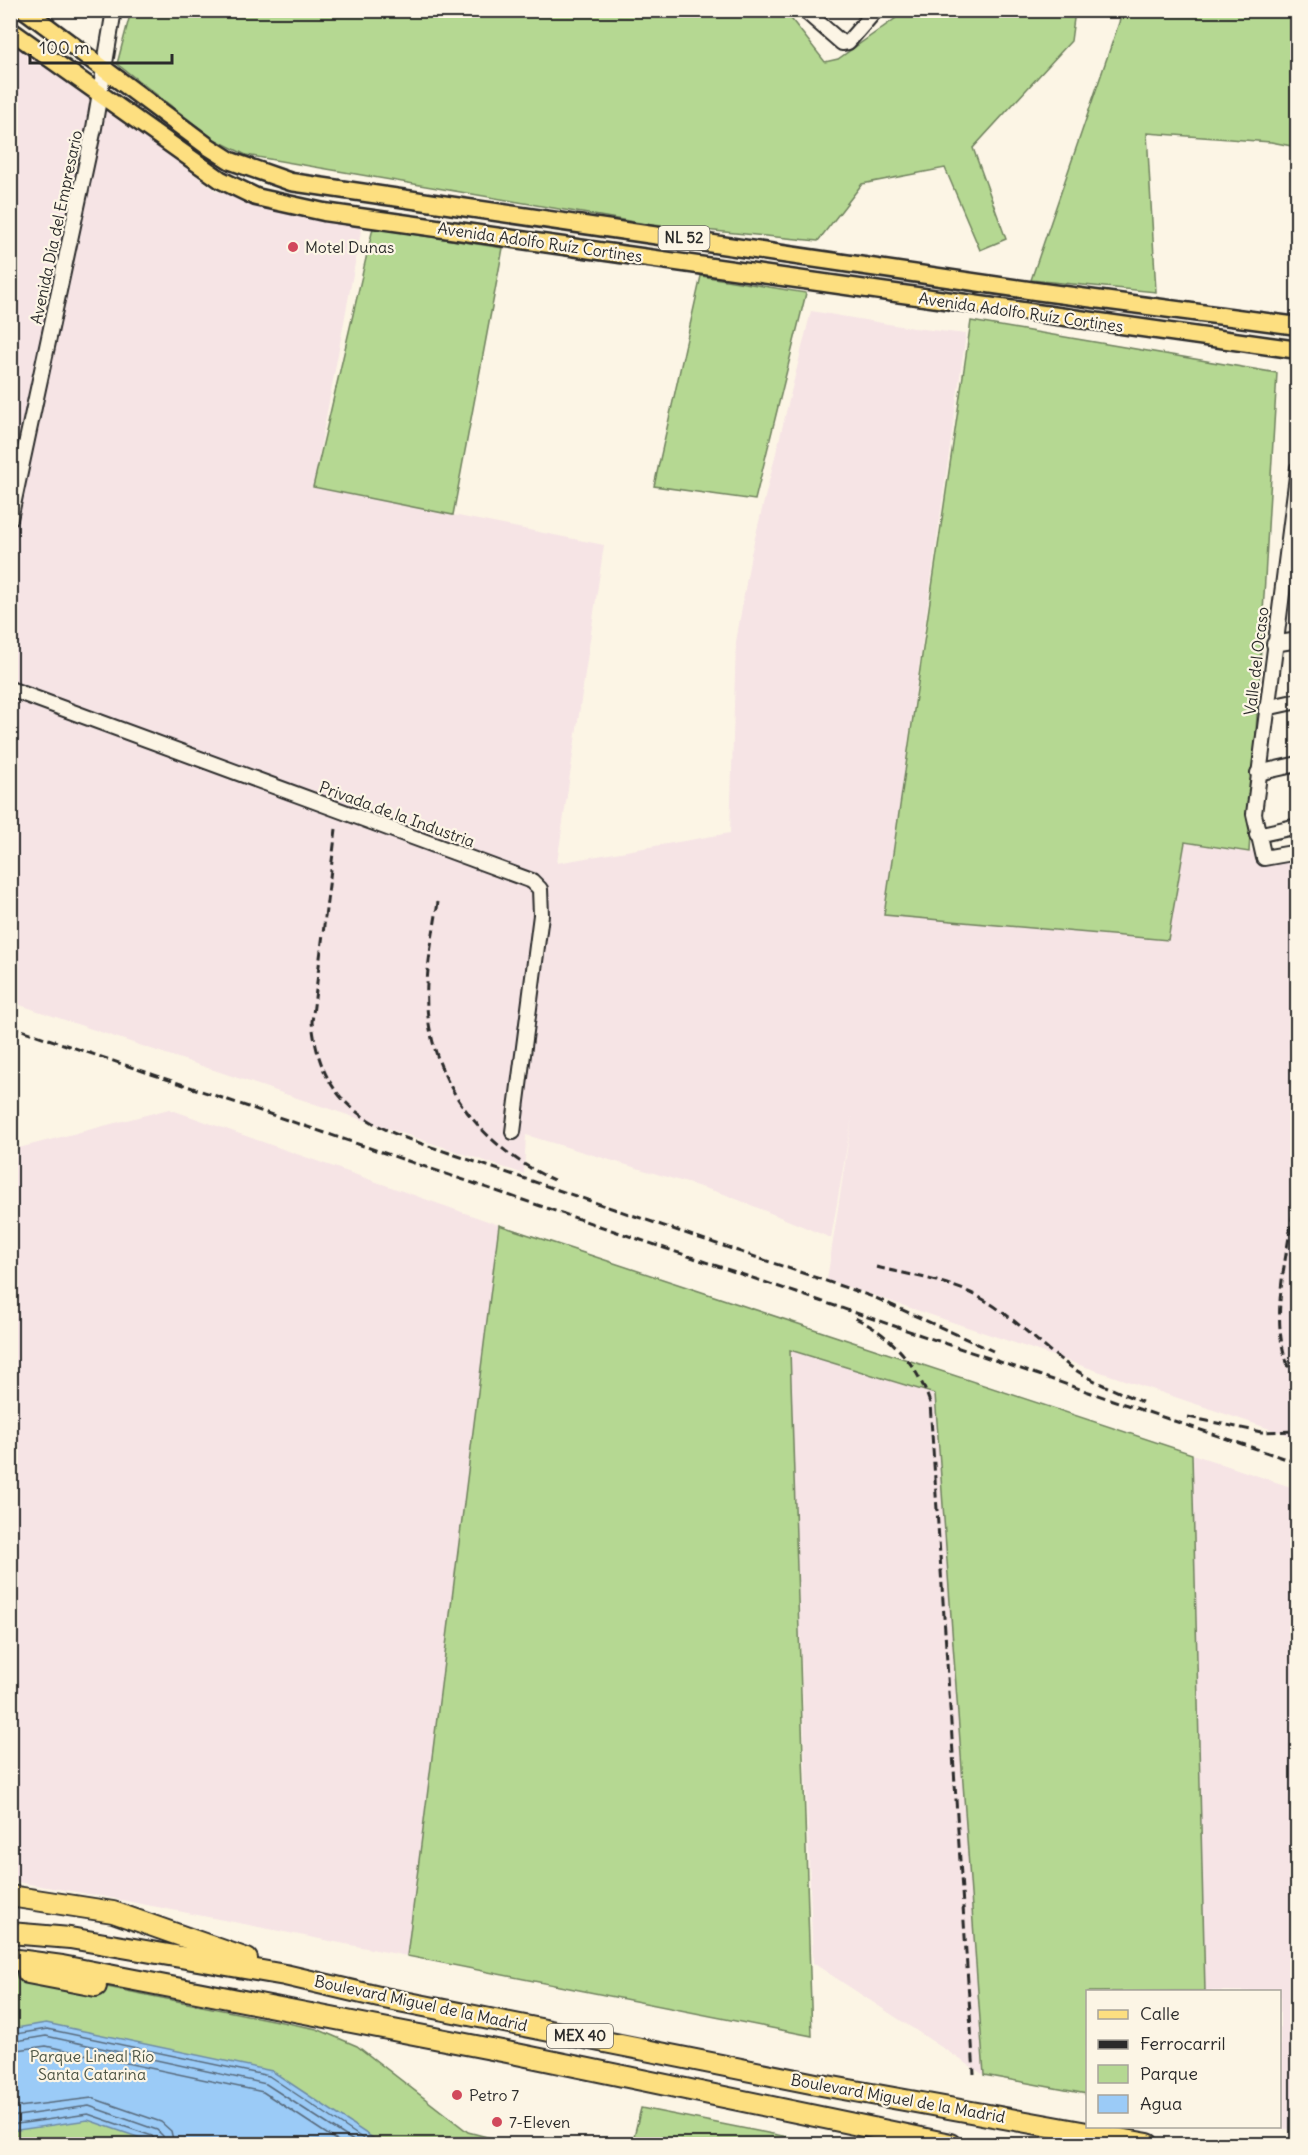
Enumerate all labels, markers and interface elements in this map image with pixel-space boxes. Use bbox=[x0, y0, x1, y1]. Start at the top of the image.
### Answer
scale bar bbox=[30, 27, 172, 65]
text: 100 m bbox=[39, 36, 90, 59]
street label: Avenida Día del Empresario bbox=[26, 128, 86, 326]
street label: Avenida Adolfo Ruíz Cortines bbox=[436, 218, 644, 266]
road number: NL 52 bbox=[658, 226, 710, 250]
place label: Motel Dunas bbox=[305, 237, 394, 257]
marker: Motel Dunas bbox=[286, 240, 300, 254]
street label: Avenida Adolfo Ruíz Cortines bbox=[917, 288, 1125, 336]
street label: Valle del Ocaso bbox=[1239, 606, 1273, 716]
street label: Privada de la Industria bbox=[317, 777, 477, 851]
street label: Boulevard Miguel de la Madrid bbox=[313, 1971, 529, 2035]
legend bbox=[1086, 1990, 1281, 2128]
text: Calle bbox=[1140, 2002, 1180, 2025]
road number: MEX 40 bbox=[547, 2024, 613, 2048]
text: Ferrocarril bbox=[1140, 2032, 1226, 2055]
park label: Parque Lineal Río Santa Catarina bbox=[30, 2046, 154, 2084]
text: Parque bbox=[1140, 2062, 1198, 2085]
street label: Boulevard Miguel de la Madrid bbox=[789, 2069, 1007, 2127]
place label: Petro 7 bbox=[469, 2085, 519, 2105]
marker: Petro 7 bbox=[450, 2088, 464, 2102]
text: Agua bbox=[1140, 2092, 1182, 2115]
place label: 7-Eleven bbox=[509, 2112, 570, 2132]
marker: 7-Eleven bbox=[490, 2115, 504, 2129]

